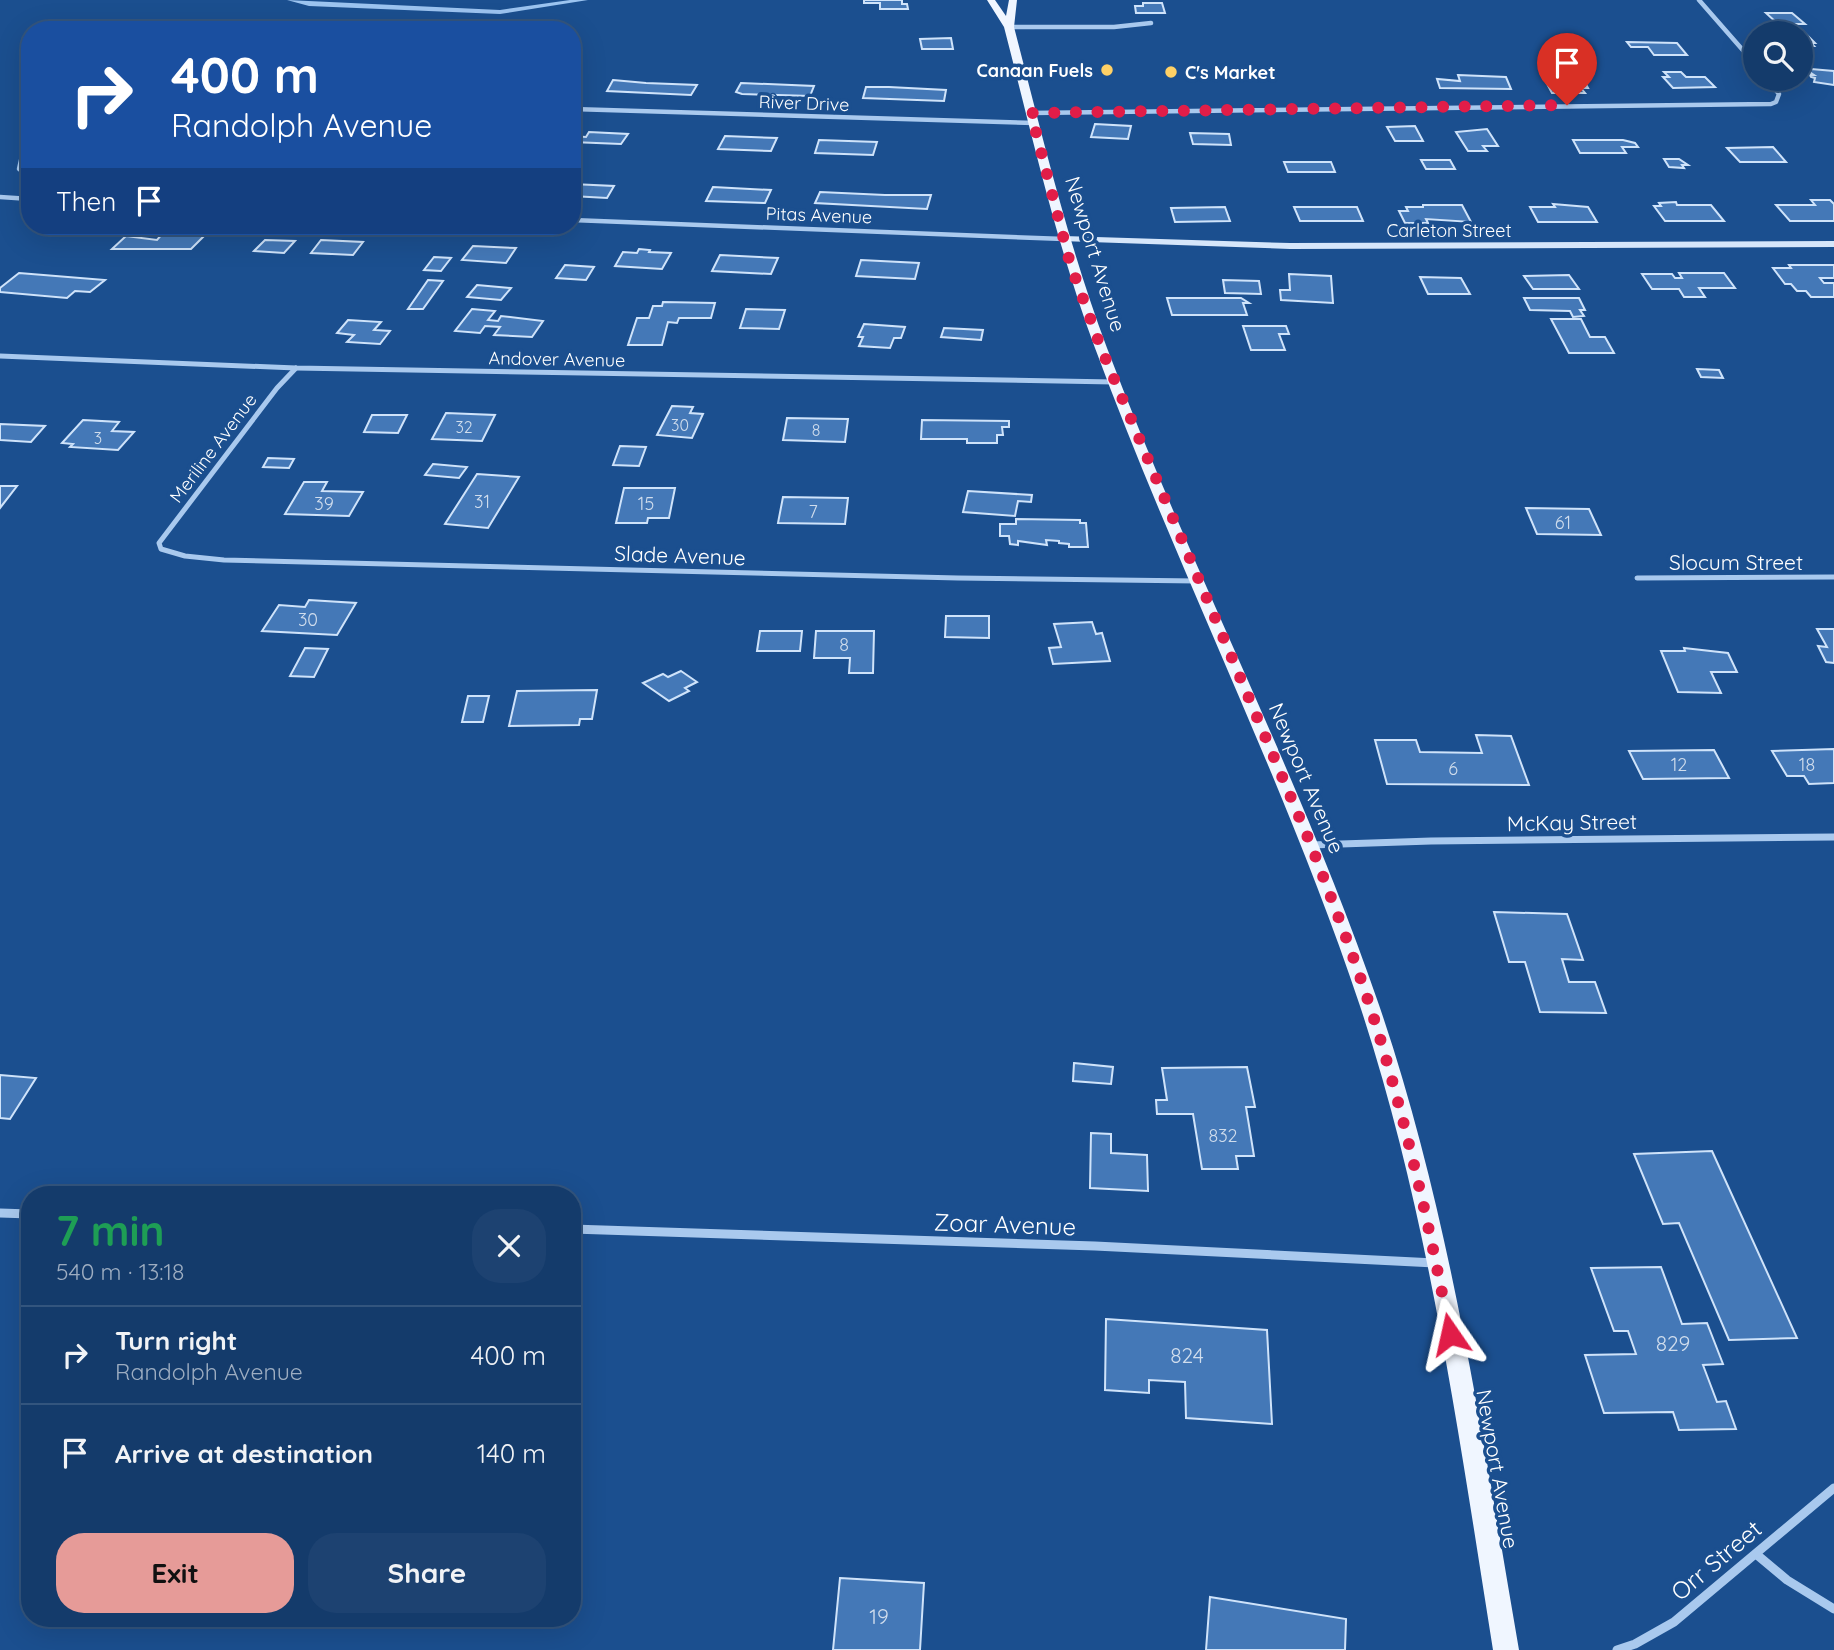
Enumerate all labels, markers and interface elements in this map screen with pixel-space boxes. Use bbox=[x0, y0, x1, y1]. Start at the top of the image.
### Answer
map controls bbox=[1743, 21, 1813, 91]
button: search bbox=[1743, 21, 1813, 91]
pin bbox=[1537, 33, 1597, 105]
text: 400 m bbox=[171, 44, 319, 105]
icon: arrive bbox=[1548, 44, 1586, 82]
icon: right bbox=[56, 49, 147, 140]
place label: Canaan Fuels bbox=[977, 59, 1093, 82]
place label: C's Market bbox=[1185, 61, 1276, 84]
marker: Canaan Fuels bbox=[1099, 62, 1115, 78]
marker: C's Market bbox=[1163, 64, 1179, 80]
street label: River Drive bbox=[758, 90, 850, 116]
text: Randolph Avenue bbox=[171, 105, 432, 145]
street label: Newport Avenue bbox=[1060, 173, 1132, 335]
icon: arrive bbox=[130, 182, 168, 220]
text: Then bbox=[56, 185, 116, 218]
street label: Pitas Avenue bbox=[765, 202, 873, 228]
street label: Carleton Street bbox=[1386, 219, 1512, 242]
street label: Andover Avenue bbox=[488, 346, 626, 372]
street label: Meriline Avenue bbox=[164, 389, 262, 507]
house number: 30 bbox=[671, 415, 689, 435]
house number: 32 bbox=[455, 417, 473, 437]
house number: 8 bbox=[812, 420, 820, 440]
house number: 3 bbox=[94, 428, 102, 448]
house number: 31 bbox=[474, 490, 490, 513]
house number: 39 bbox=[314, 492, 334, 515]
house number: 15 bbox=[638, 492, 654, 515]
house number: 7 bbox=[808, 500, 818, 523]
house number: 61 bbox=[1555, 511, 1571, 534]
street label: Slade Avenue bbox=[614, 540, 746, 570]
street label: Slocum Street bbox=[1669, 549, 1803, 575]
house number: 30 bbox=[298, 608, 318, 631]
house number: 8 bbox=[839, 633, 849, 656]
street label: Newport Avenue bbox=[1264, 699, 1350, 857]
house number: 12 bbox=[1671, 753, 1687, 776]
house number: 18 bbox=[1799, 753, 1815, 776]
house number: 6 bbox=[1448, 757, 1458, 780]
street label: McKay Street bbox=[1507, 808, 1637, 836]
house number: 832 bbox=[1208, 1124, 1238, 1147]
text: 7 min bbox=[56, 1204, 165, 1257]
street label: Zoar Avenue bbox=[933, 1207, 1077, 1241]
button: close bbox=[472, 1209, 546, 1283]
text: 540 m · 13:18 bbox=[56, 1257, 184, 1286]
position arrow bbox=[1413, 1297, 1487, 1371]
text: Turn right bbox=[115, 1324, 237, 1357]
house number: 829 bbox=[1656, 1330, 1690, 1356]
icon: right bbox=[56, 1336, 94, 1374]
text: 400 m bbox=[471, 1339, 546, 1372]
house number: 824 bbox=[1170, 1342, 1204, 1368]
text: Randolph Avenue bbox=[115, 1357, 303, 1386]
street label: Newport Avenue bbox=[1471, 1387, 1525, 1551]
icon: arrive bbox=[56, 1434, 94, 1472]
text: Arrive at destination bbox=[115, 1437, 373, 1470]
text: 140 m bbox=[477, 1437, 546, 1470]
street label: Orr Street bbox=[1665, 1513, 1767, 1607]
button: Exit bbox=[56, 1533, 294, 1613]
button: Share bbox=[308, 1533, 546, 1613]
house number: 19 bbox=[869, 1603, 889, 1629]

